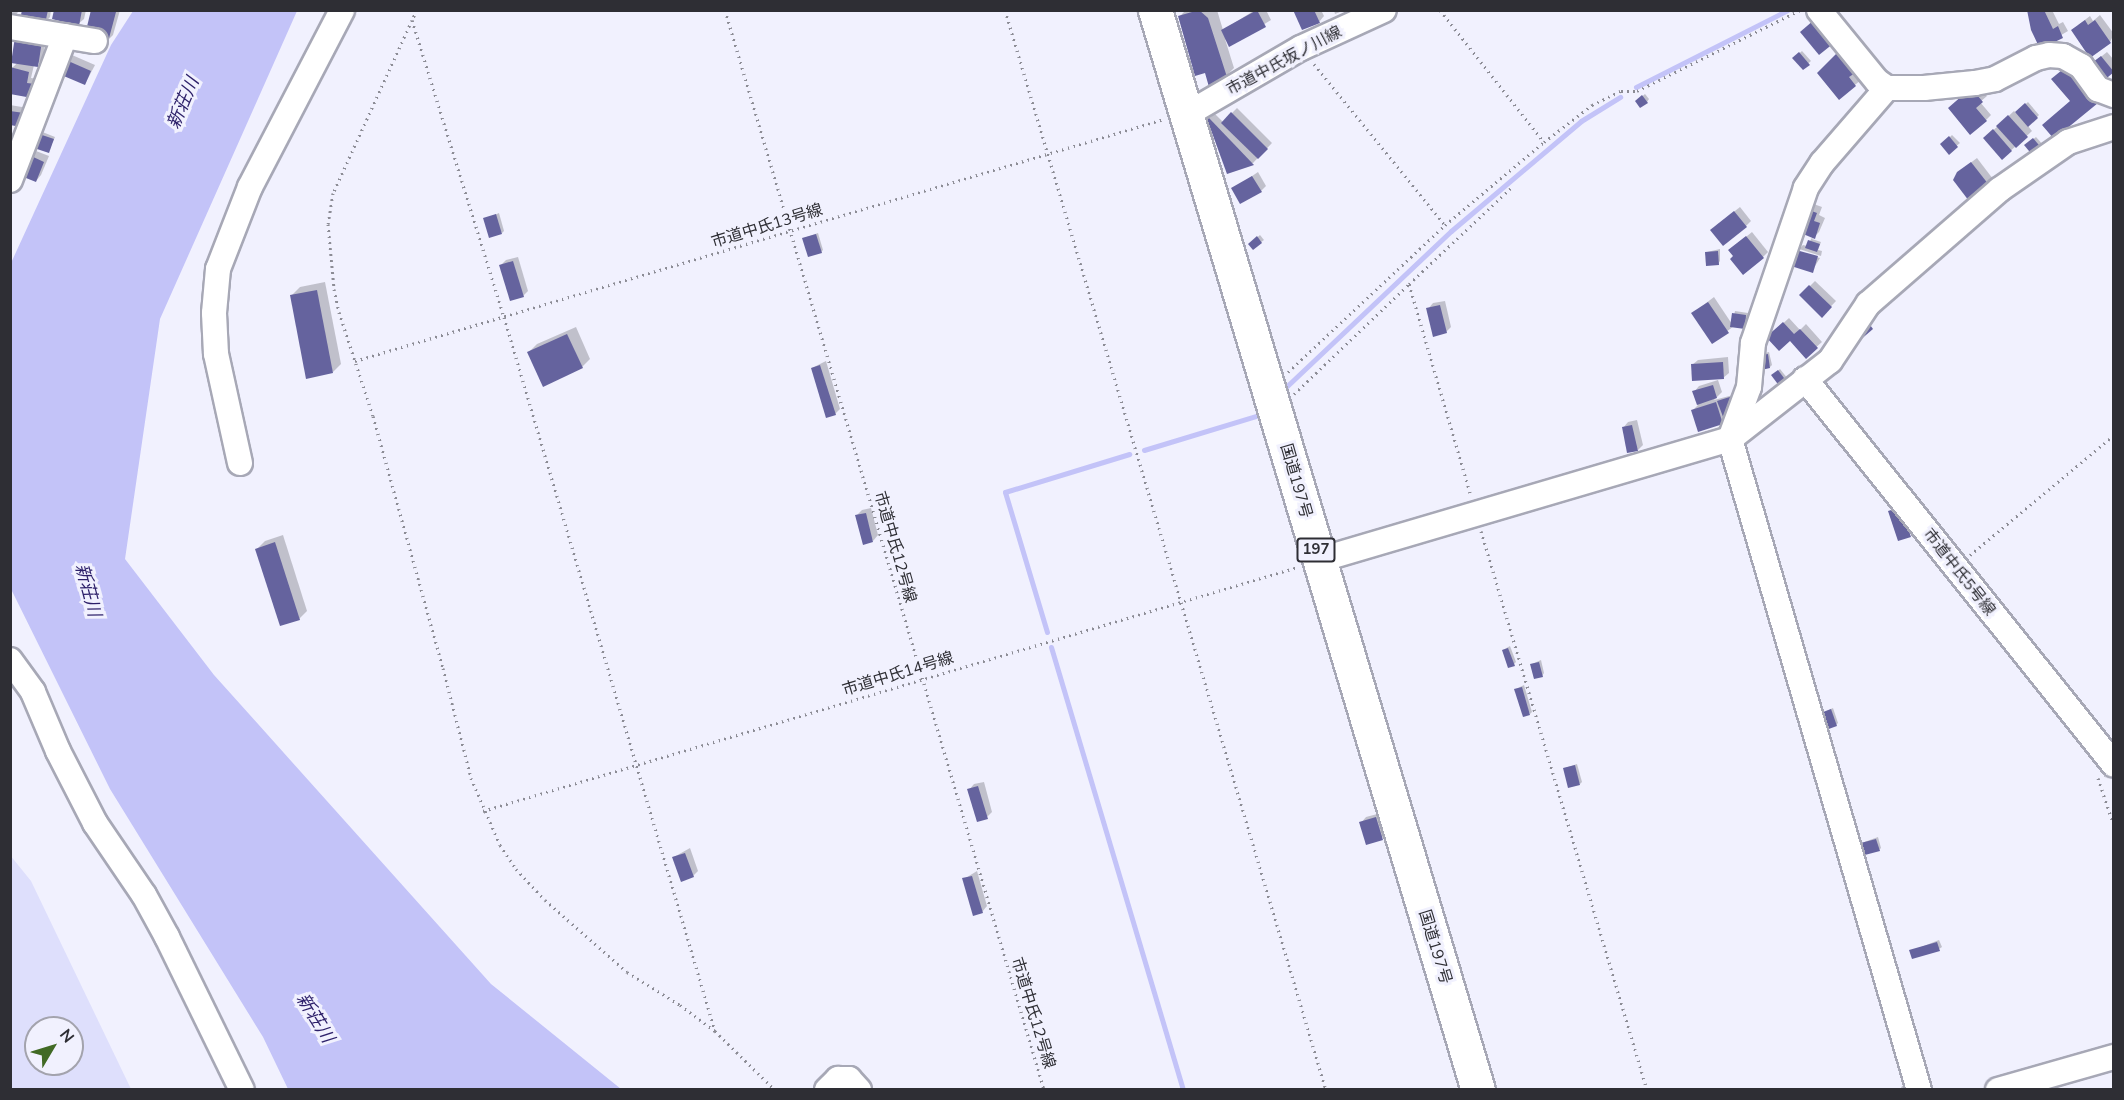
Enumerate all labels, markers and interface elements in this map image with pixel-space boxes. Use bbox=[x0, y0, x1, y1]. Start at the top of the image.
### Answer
street label: 市道中氏坂ノ川線 bbox=[1223, 22, 1345, 100]
water label: 新荘川 bbox=[163, 74, 203, 132]
street label: 市道中氏13号線 bbox=[709, 200, 825, 252]
street label: 国道197号 bbox=[1276, 441, 1316, 521]
street label: 市道中氏12号線 bbox=[870, 489, 920, 605]
street label: 市道中氏5号線 bbox=[1919, 524, 1999, 620]
road number: 197 bbox=[1296, 538, 1336, 562]
water label: 新荘川 bbox=[71, 561, 105, 619]
street label: 市道中氏14号線 bbox=[840, 648, 956, 700]
street label: 国道197号 bbox=[1415, 907, 1455, 987]
street label: 市道中氏12号線 bbox=[1007, 955, 1059, 1071]
water label: 新荘川 bbox=[292, 989, 338, 1047]
north arrow bbox=[24, 1016, 84, 1076]
text: N bbox=[54, 1025, 79, 1048]

